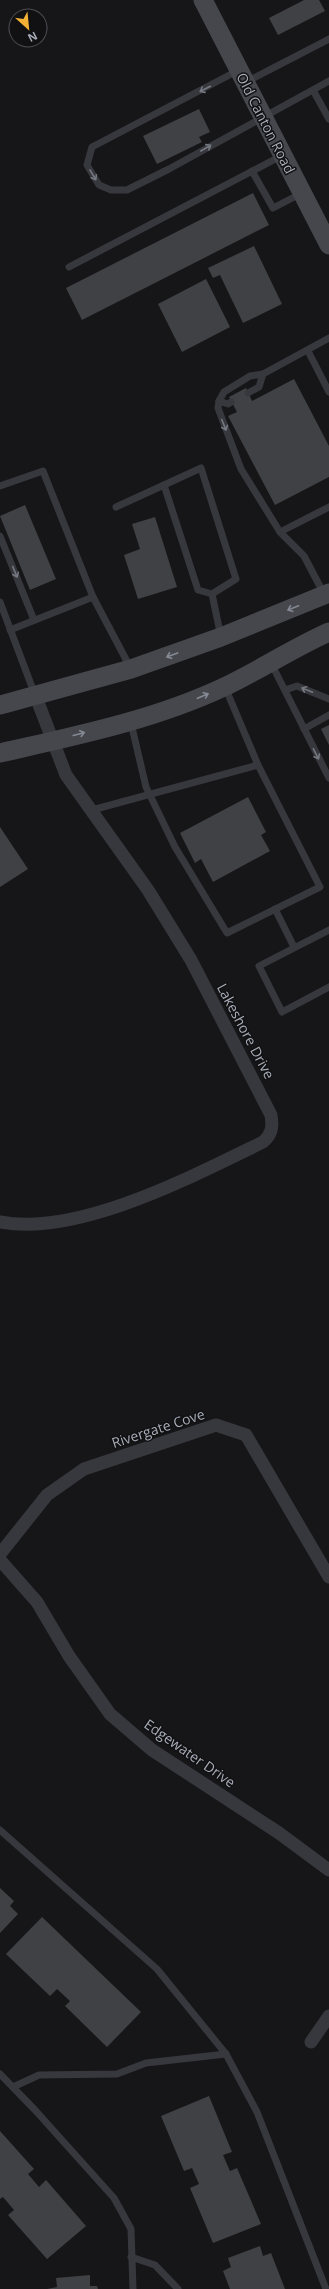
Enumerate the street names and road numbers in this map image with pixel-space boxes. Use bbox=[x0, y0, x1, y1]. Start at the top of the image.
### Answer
street label: Old Canton Road bbox=[232, 69, 300, 177]
street label: Lakeshore Drive bbox=[213, 980, 279, 1082]
street label: Rivergate Cove bbox=[109, 1404, 207, 1452]
street label: Edgewater Drive bbox=[141, 1715, 239, 1792]

